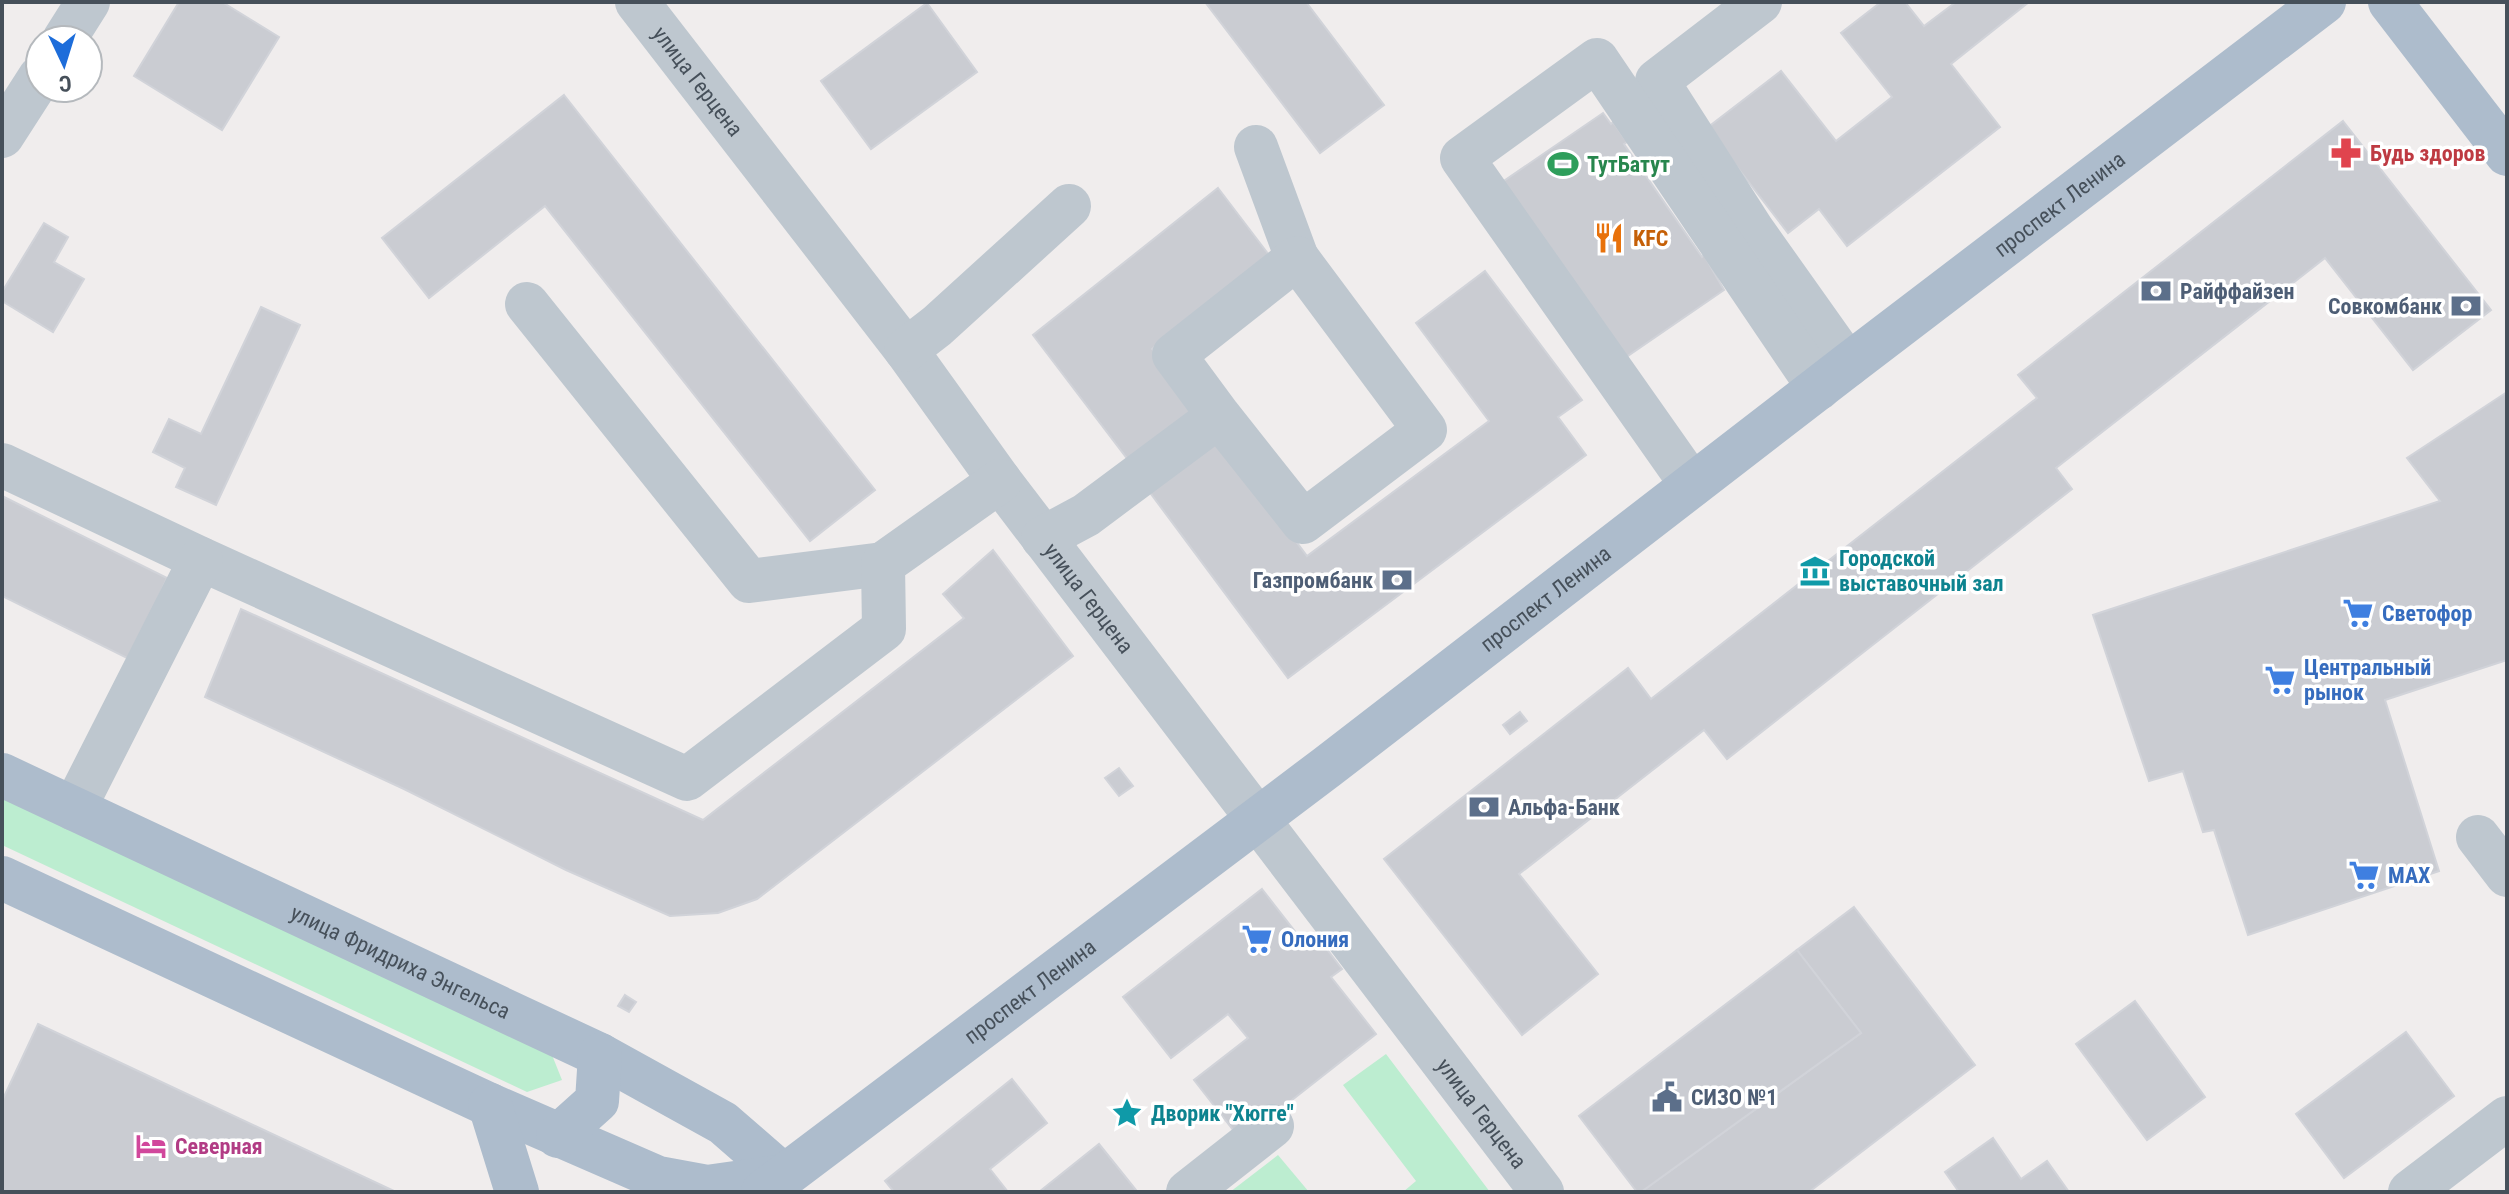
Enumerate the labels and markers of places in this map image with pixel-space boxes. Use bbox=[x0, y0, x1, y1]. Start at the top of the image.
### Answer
pharmacy icon: Будь здоров bbox=[2329, 136, 2363, 170]
place label: Будь здоров bbox=[2370, 141, 2486, 166]
sports icon: ТутБатут bbox=[1546, 147, 1580, 181]
place label: ТутБатут bbox=[1587, 152, 1670, 177]
restaurant icon: KFC bbox=[1592, 221, 1626, 255]
place label: KFC bbox=[1633, 226, 1668, 251]
bank icon: Райффайзен bbox=[2139, 274, 2173, 308]
place label: Райффайзен bbox=[2180, 279, 2295, 304]
bank icon: Совкомбанк bbox=[2449, 289, 2483, 323]
place label: Совкомбанк bbox=[2328, 294, 2442, 319]
place label: Городской выставочный зал bbox=[1839, 546, 2004, 596]
museum icon: Городской выставочный зал bbox=[1798, 554, 1832, 588]
bank icon: Газпромбанк bbox=[1380, 563, 1414, 597]
place label: Газпромбанк bbox=[1253, 568, 1373, 593]
supermarket icon: Светофор bbox=[2341, 596, 2375, 630]
place label: Светофор bbox=[2382, 601, 2472, 626]
place label: Центральный рынок bbox=[2304, 655, 2431, 705]
supermarket icon: Центральный рынок bbox=[2263, 663, 2297, 697]
bank icon: Альфа-Банк bbox=[1467, 790, 1501, 824]
place label: Альфа-Банк bbox=[1508, 795, 1620, 820]
supermarket icon: MAX bbox=[2347, 858, 2381, 892]
place label: MAX bbox=[2388, 863, 2430, 888]
supermarket icon: Олония bbox=[1240, 922, 1274, 956]
place label: Олония bbox=[1281, 927, 1349, 952]
public building icon: СИЗО №1 bbox=[1650, 1080, 1684, 1114]
place label: СИЗО №1 bbox=[1691, 1085, 1777, 1110]
place icon: Дворик "Хюгге" bbox=[1110, 1096, 1144, 1130]
place label: Дворик "Хюгге" bbox=[1151, 1101, 1294, 1126]
hotel icon: Северная bbox=[134, 1129, 168, 1163]
place label: Северная bbox=[175, 1134, 263, 1159]

